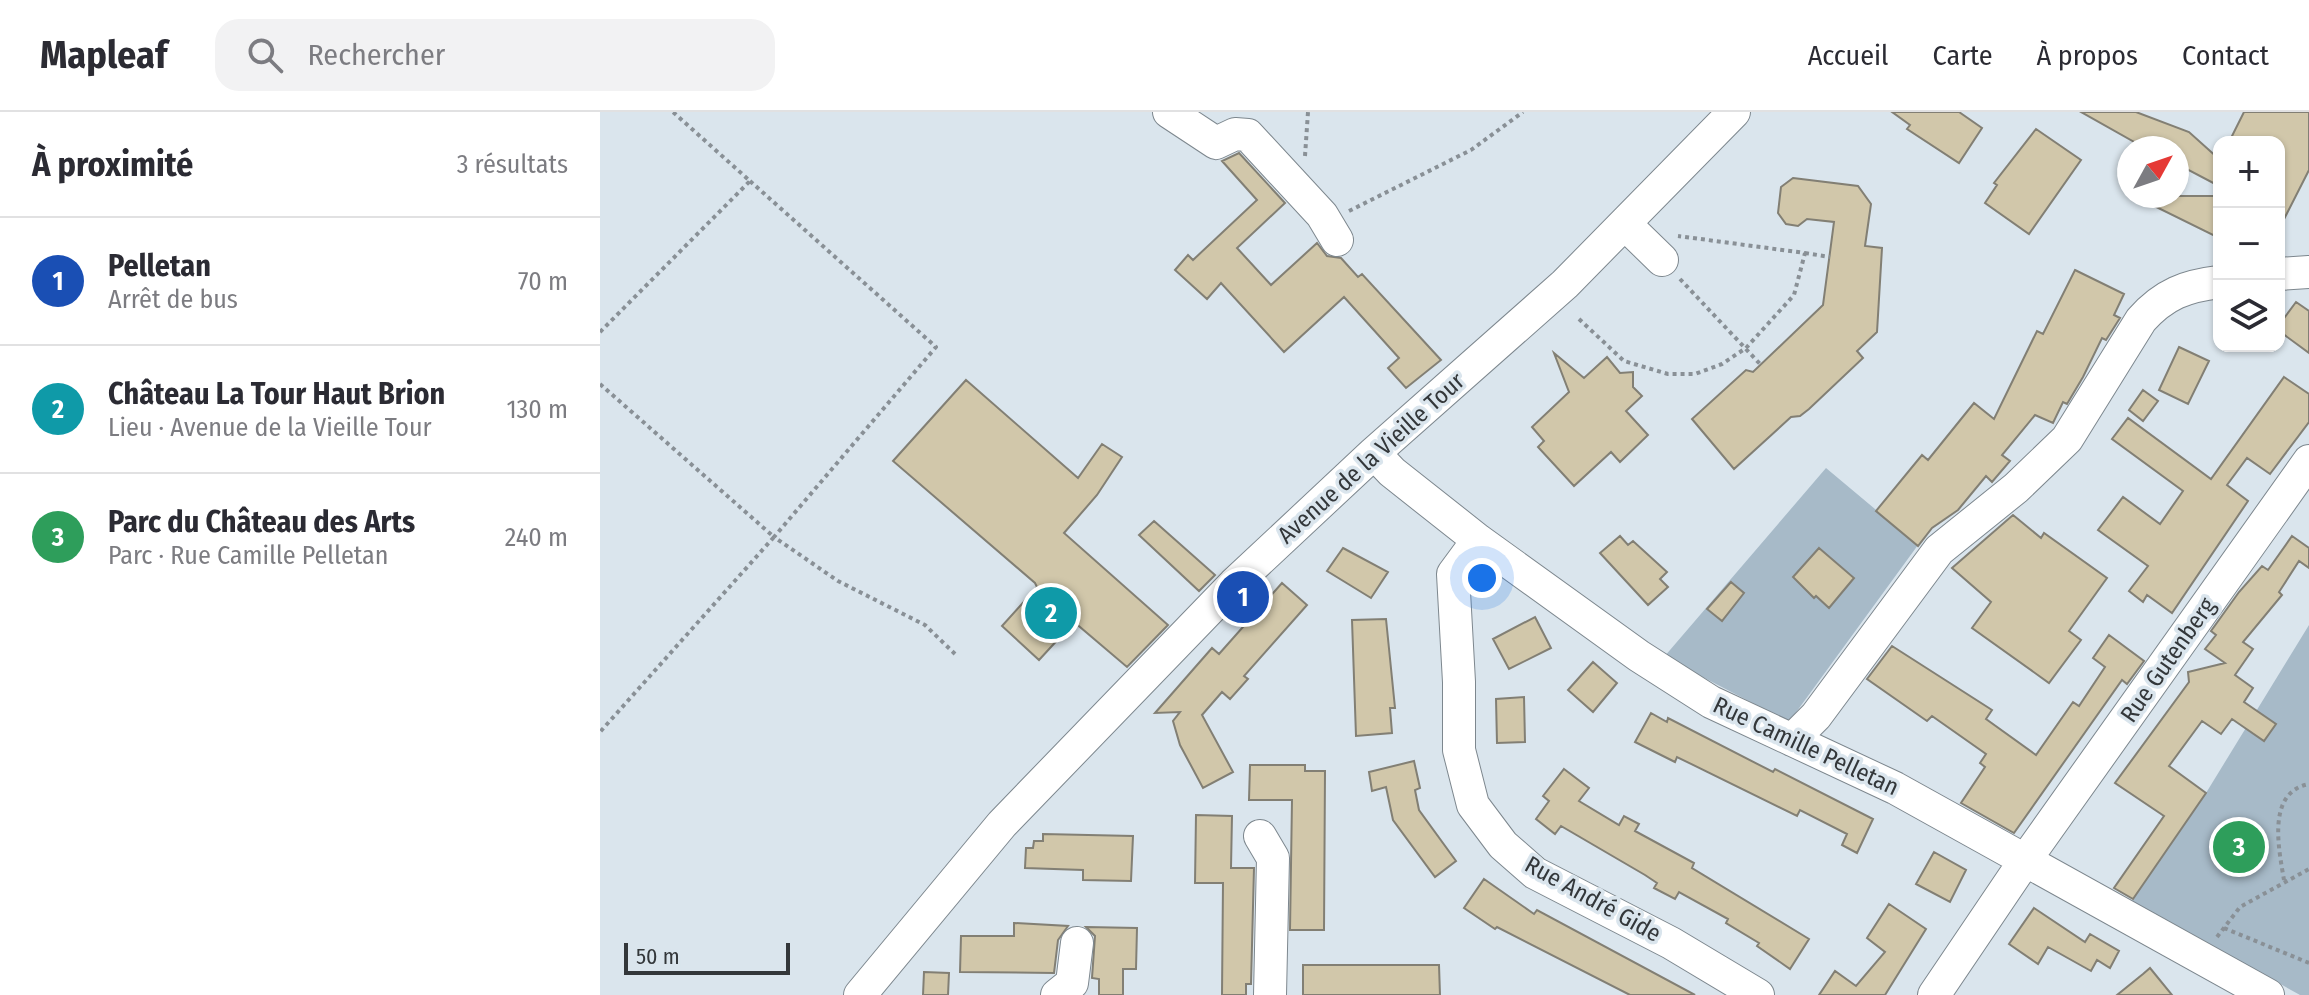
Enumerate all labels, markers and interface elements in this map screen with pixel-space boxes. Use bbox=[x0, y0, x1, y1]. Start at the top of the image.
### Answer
search box bbox=[215, 19, 775, 91]
text: Mapleaf bbox=[40, 32, 167, 78]
icon: search bbox=[243, 33, 287, 77]
text: Rechercher bbox=[307, 37, 445, 73]
text: Accueil bbox=[1808, 39, 1889, 72]
text: Carte bbox=[1933, 39, 1993, 72]
text: À propos bbox=[2037, 39, 2138, 72]
text: Contact bbox=[2182, 39, 2269, 72]
north arrow bbox=[2117, 136, 2189, 208]
map controls bbox=[2213, 136, 2285, 352]
button: + bbox=[2213, 136, 2285, 208]
text: À proximité bbox=[32, 144, 193, 185]
text: 3 résultats bbox=[457, 149, 568, 180]
button: − bbox=[2213, 208, 2285, 280]
text: Pelletan bbox=[108, 248, 211, 284]
text: 1 bbox=[53, 266, 64, 297]
text: 70 m bbox=[518, 266, 568, 297]
button: layers bbox=[2213, 280, 2285, 352]
text: Arrêt de bus bbox=[108, 284, 238, 315]
street label: Avenue de la Vieille Tour bbox=[1272, 366, 1470, 549]
text: Château La Tour Haut Brion bbox=[108, 376, 445, 412]
text: 2 bbox=[52, 394, 64, 425]
text: 130 m bbox=[506, 394, 568, 425]
text: Lieu · Avenue de la Vieille Tour bbox=[108, 412, 432, 443]
text: Parc du Château des Arts bbox=[108, 504, 415, 540]
text: 3 bbox=[52, 522, 64, 553]
text: 240 m bbox=[505, 522, 568, 553]
text: Parc · Rue Camille Pelletan bbox=[108, 540, 389, 571]
your location bbox=[1462, 558, 1502, 598]
pin: 1 bbox=[1217, 567, 1269, 627]
pin: 2 bbox=[1025, 583, 1077, 643]
street label: Rue Gutenberg bbox=[2115, 592, 2222, 728]
street label: Rue Camille Pelletan bbox=[1709, 691, 1903, 801]
pin: 3 bbox=[2213, 817, 2265, 877]
street label: Rue André Gide bbox=[1520, 850, 1666, 948]
scale bar bbox=[624, 939, 790, 975]
text: 50 m bbox=[636, 943, 680, 970]

